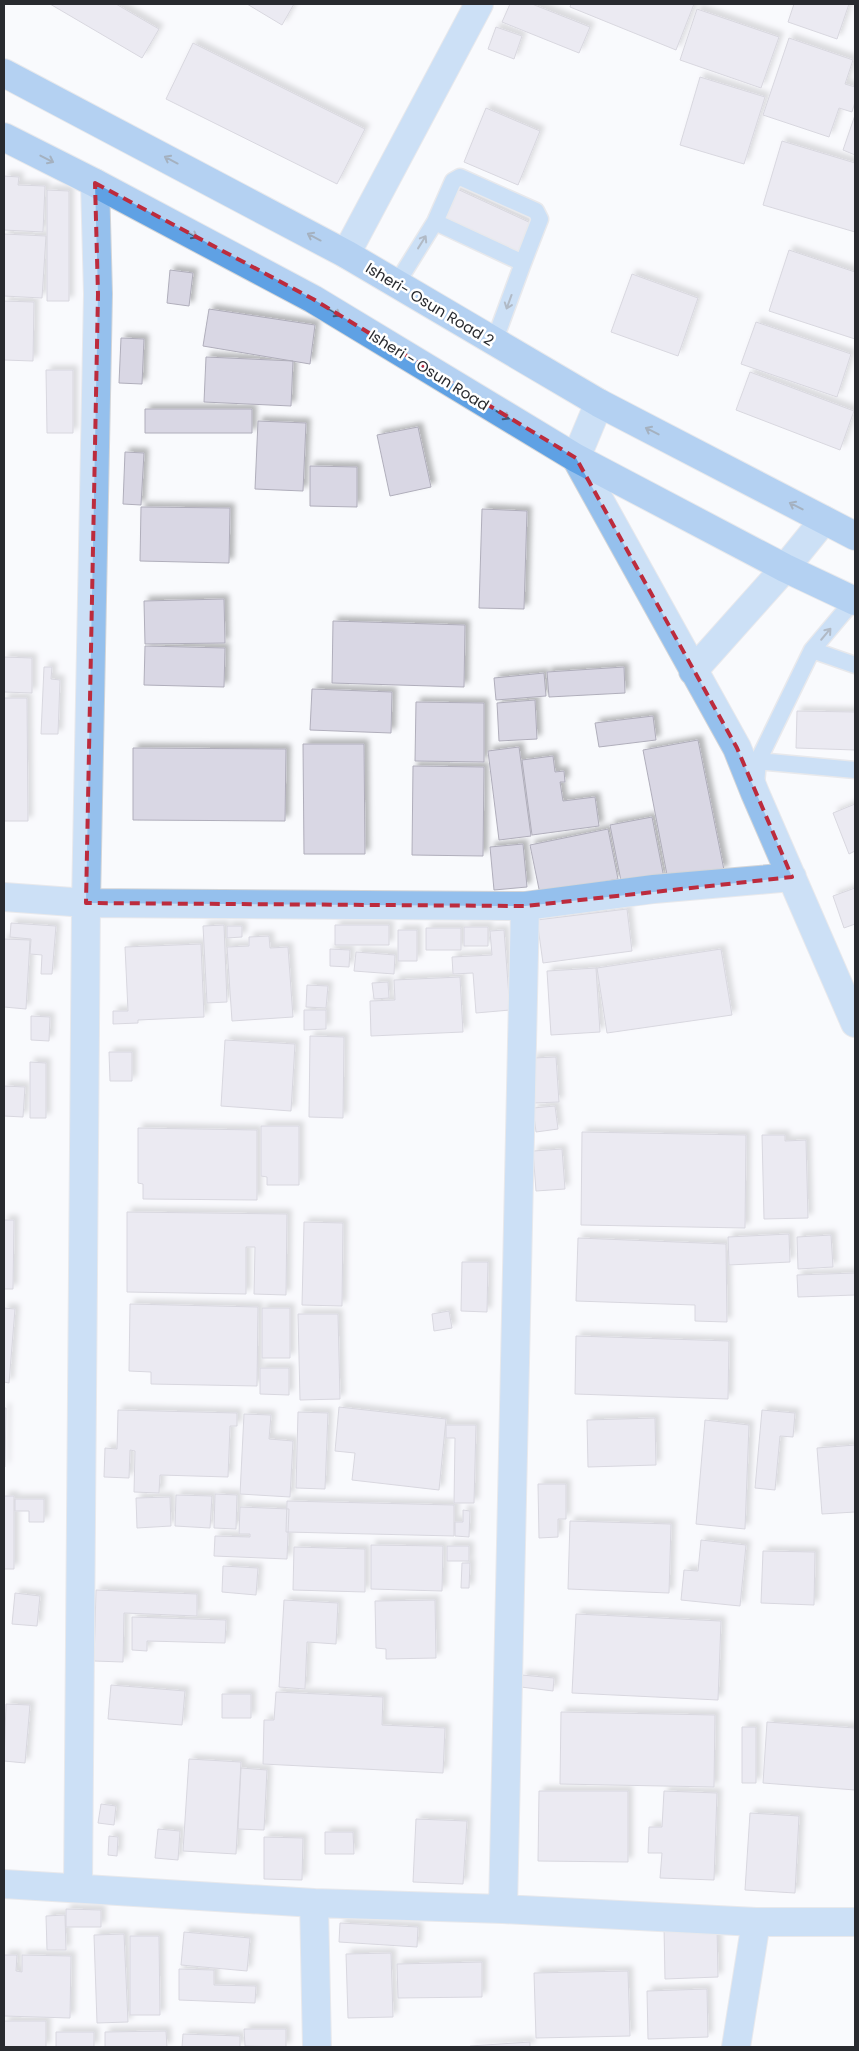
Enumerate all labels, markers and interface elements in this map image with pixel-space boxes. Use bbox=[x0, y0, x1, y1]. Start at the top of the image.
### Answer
one-way arrow bbox=[39, 155, 54, 164]
one-way arrow bbox=[163, 155, 178, 165]
one-way arrow bbox=[184, 229, 199, 239]
one-way arrow bbox=[307, 232, 322, 241]
one-way arrow bbox=[418, 235, 428, 249]
street label: Isheri- Osun Road 2 bbox=[362, 257, 498, 351]
one-way arrow bbox=[504, 294, 513, 309]
one-way arrow bbox=[327, 307, 341, 317]
street label: Isheri - Osun Road bbox=[365, 325, 493, 415]
one-way arrow bbox=[495, 410, 509, 420]
one-way arrow bbox=[645, 426, 660, 435]
one-way arrow bbox=[789, 501, 804, 510]
one-way arrow bbox=[820, 628, 831, 641]

